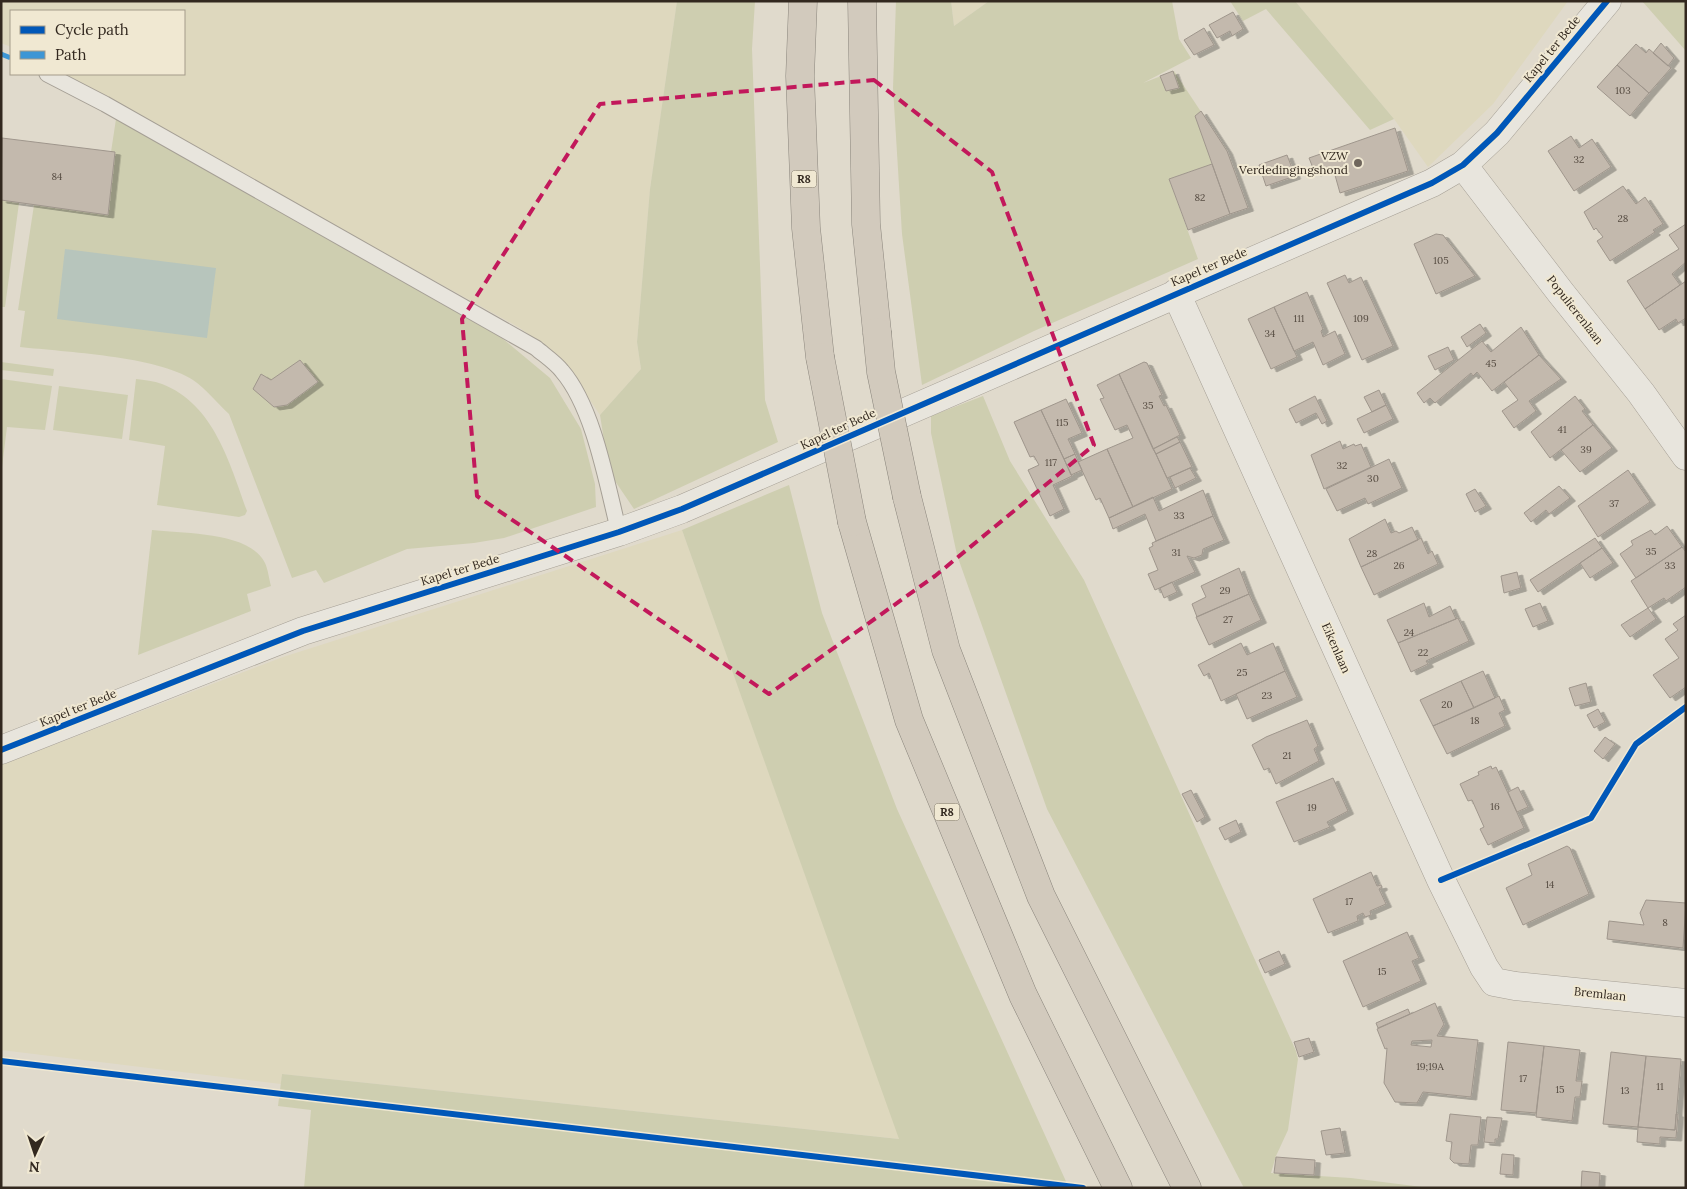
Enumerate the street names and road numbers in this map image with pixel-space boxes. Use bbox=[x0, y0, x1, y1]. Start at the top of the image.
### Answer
street label: Kapel ter Bede bbox=[1520, 12, 1583, 85]
road number: R8 bbox=[792, 170, 816, 188]
street label: Kapel ter Bede bbox=[1168, 244, 1250, 289]
street label: Populierenlaan bbox=[1544, 272, 1607, 347]
street label: Kapel ter Bede bbox=[798, 404, 878, 453]
street label: Kapel ter Bede bbox=[419, 550, 502, 589]
street label: Eikenlaan bbox=[1319, 620, 1354, 675]
street label: Kapel ter Bede bbox=[37, 685, 119, 730]
road number: R8 bbox=[934, 804, 960, 820]
street label: Bremlaan bbox=[1573, 983, 1627, 1004]

